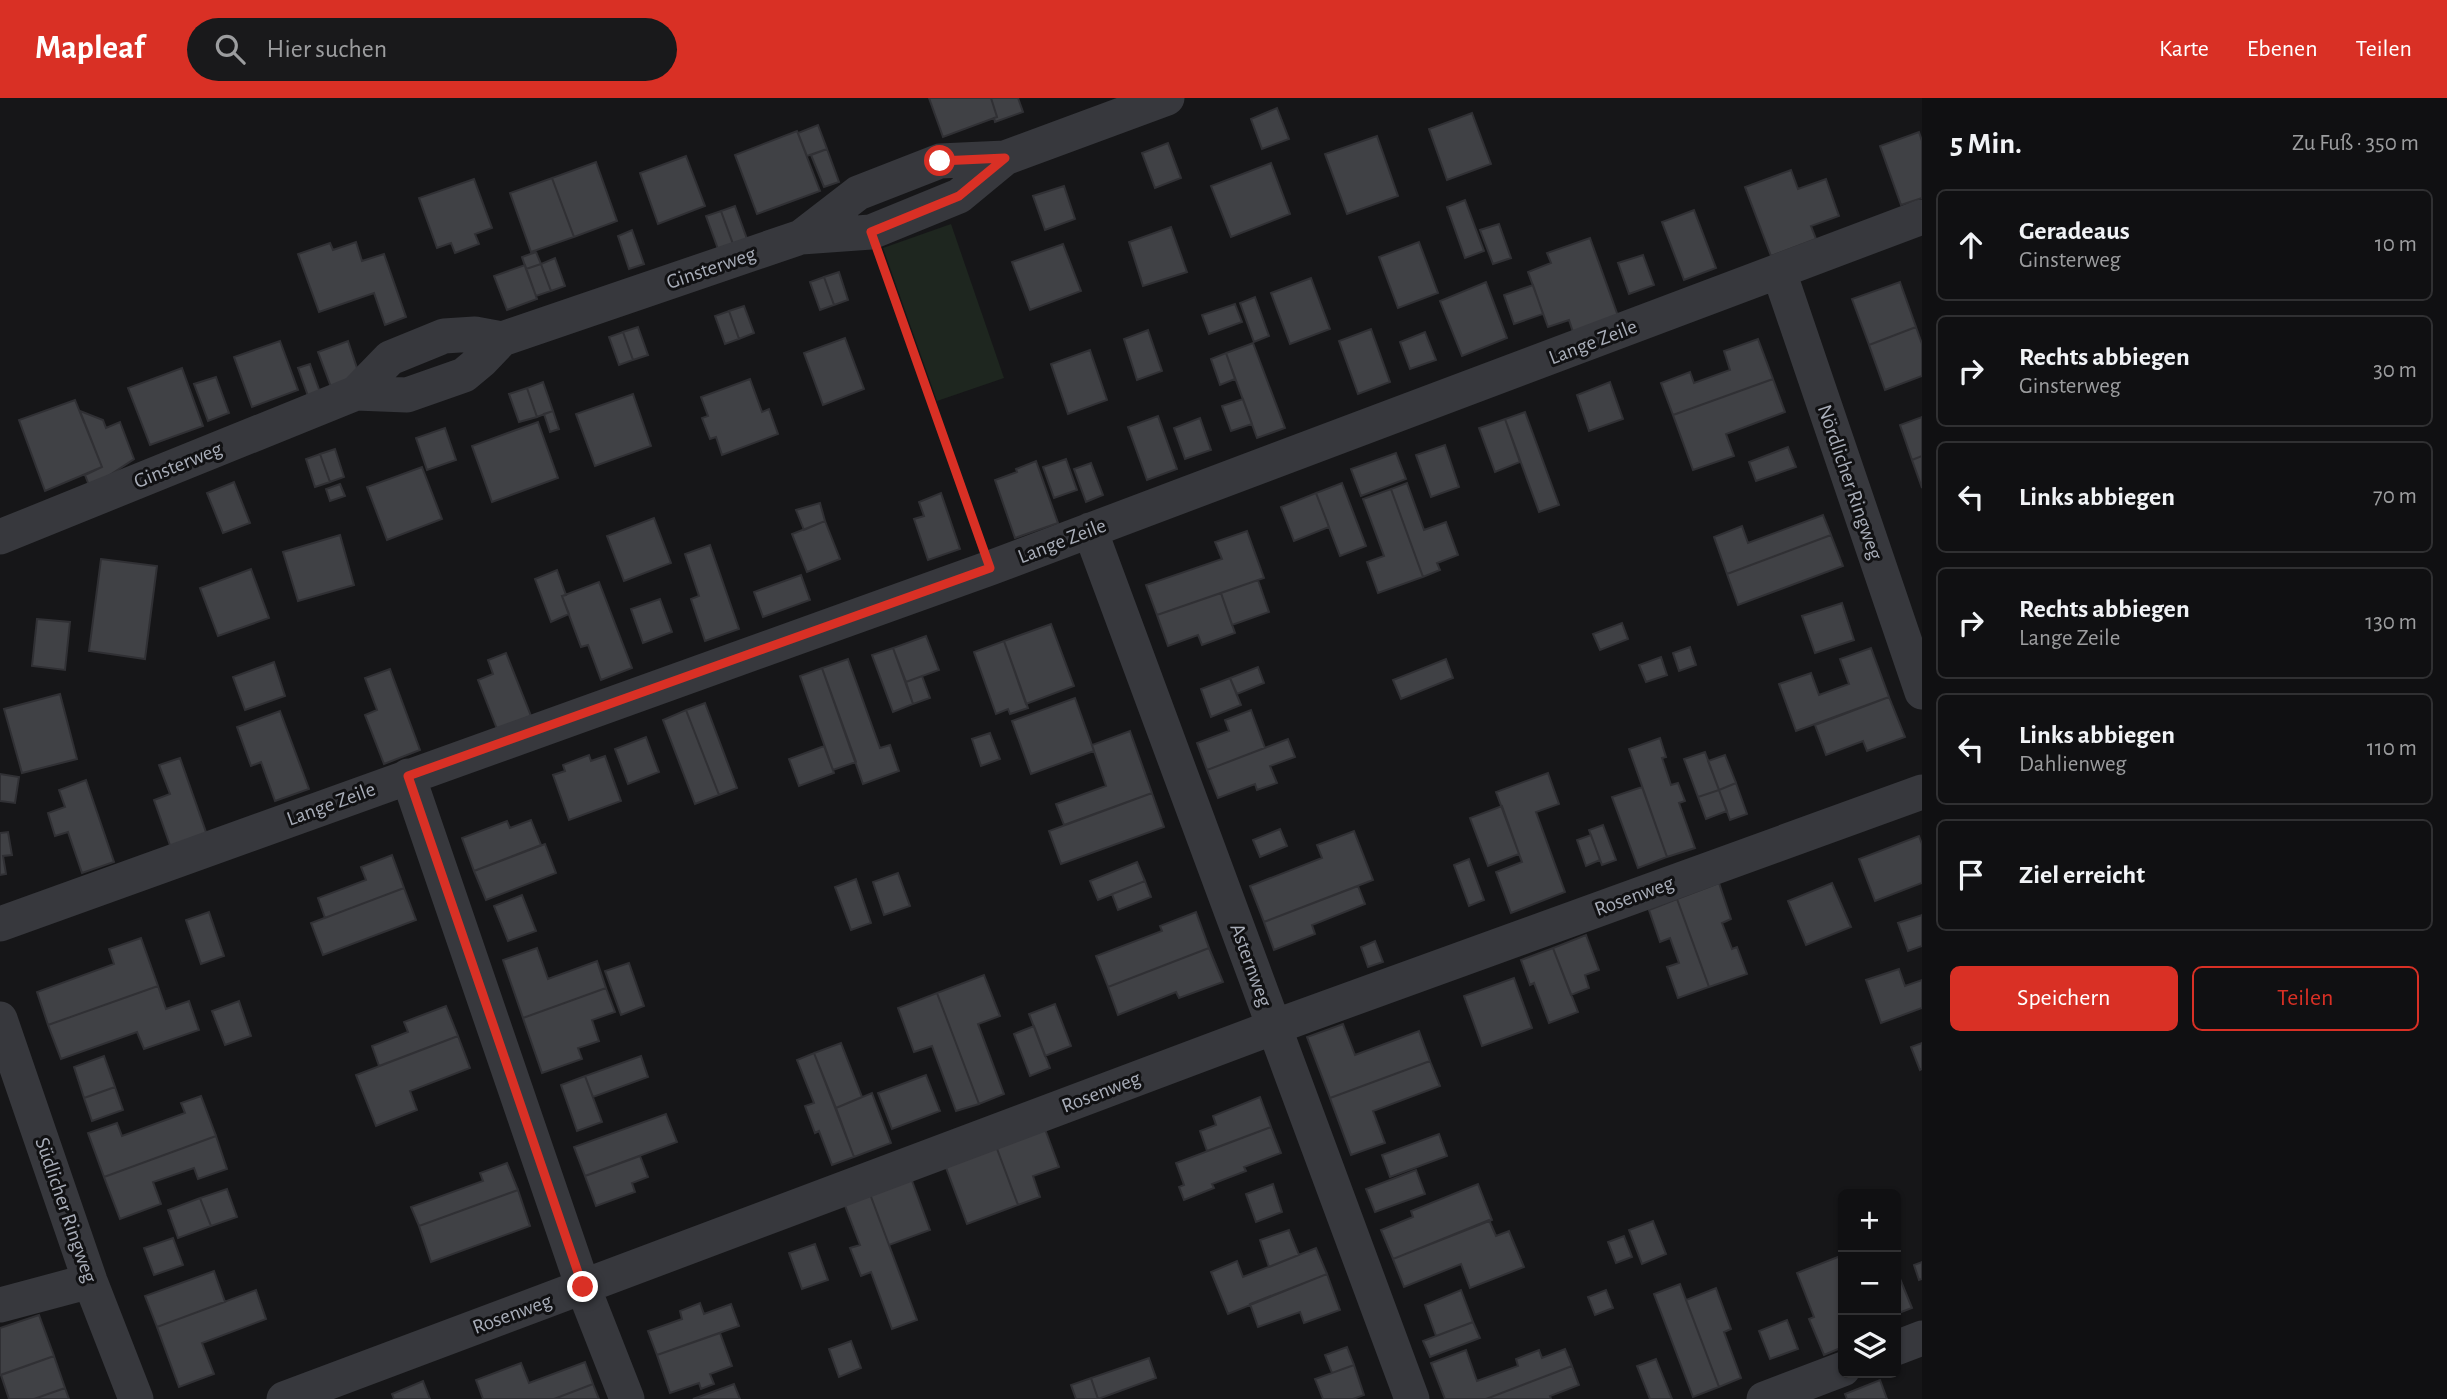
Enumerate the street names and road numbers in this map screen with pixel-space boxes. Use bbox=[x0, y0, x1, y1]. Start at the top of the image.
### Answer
street label: Ginsterweg bbox=[664, 243, 759, 293]
street label: Lange Zeile bbox=[1546, 316, 1640, 368]
street label: Nördlicher Ringweg bbox=[1814, 402, 1887, 563]
street label: Ginsterweg bbox=[131, 438, 226, 492]
street label: Lange Zeile bbox=[1015, 515, 1109, 567]
street label: Lange Zeile bbox=[284, 778, 378, 830]
street label: Rosenweg bbox=[1592, 872, 1677, 920]
street label: Asternweg bbox=[1226, 921, 1276, 1010]
street label: Rosenweg bbox=[1059, 1067, 1144, 1117]
street label: Südlicher Ringweg bbox=[31, 1135, 101, 1286]
street label: Rosenweg bbox=[470, 1290, 555, 1338]

